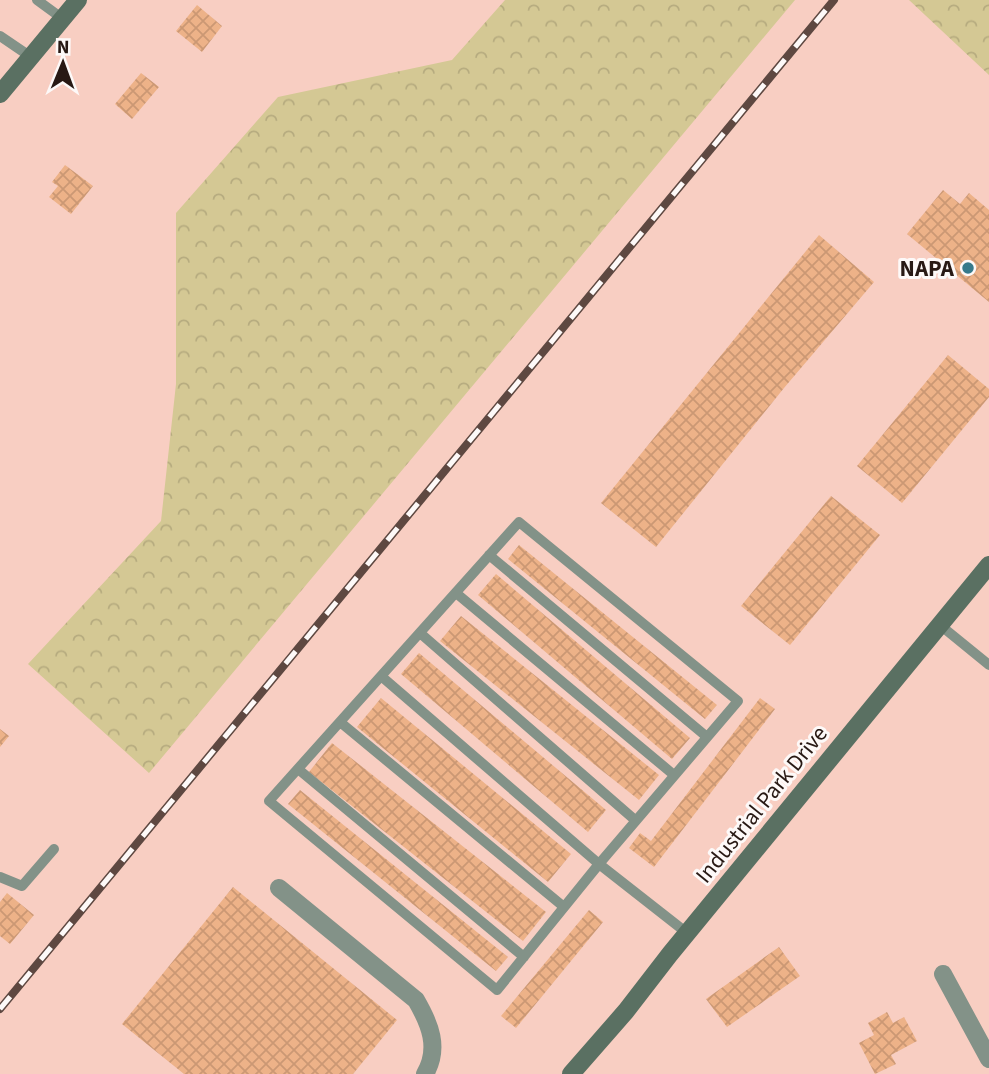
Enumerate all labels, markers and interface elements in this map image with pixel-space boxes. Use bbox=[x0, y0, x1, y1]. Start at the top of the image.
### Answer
north arrow bbox=[28, 28, 98, 98]
text: N bbox=[57, 34, 70, 61]
place label: NAPA bbox=[900, 252, 955, 285]
marker: NAPA bbox=[960, 260, 976, 276]
street label: Industrial Park Drive bbox=[688, 719, 835, 890]

